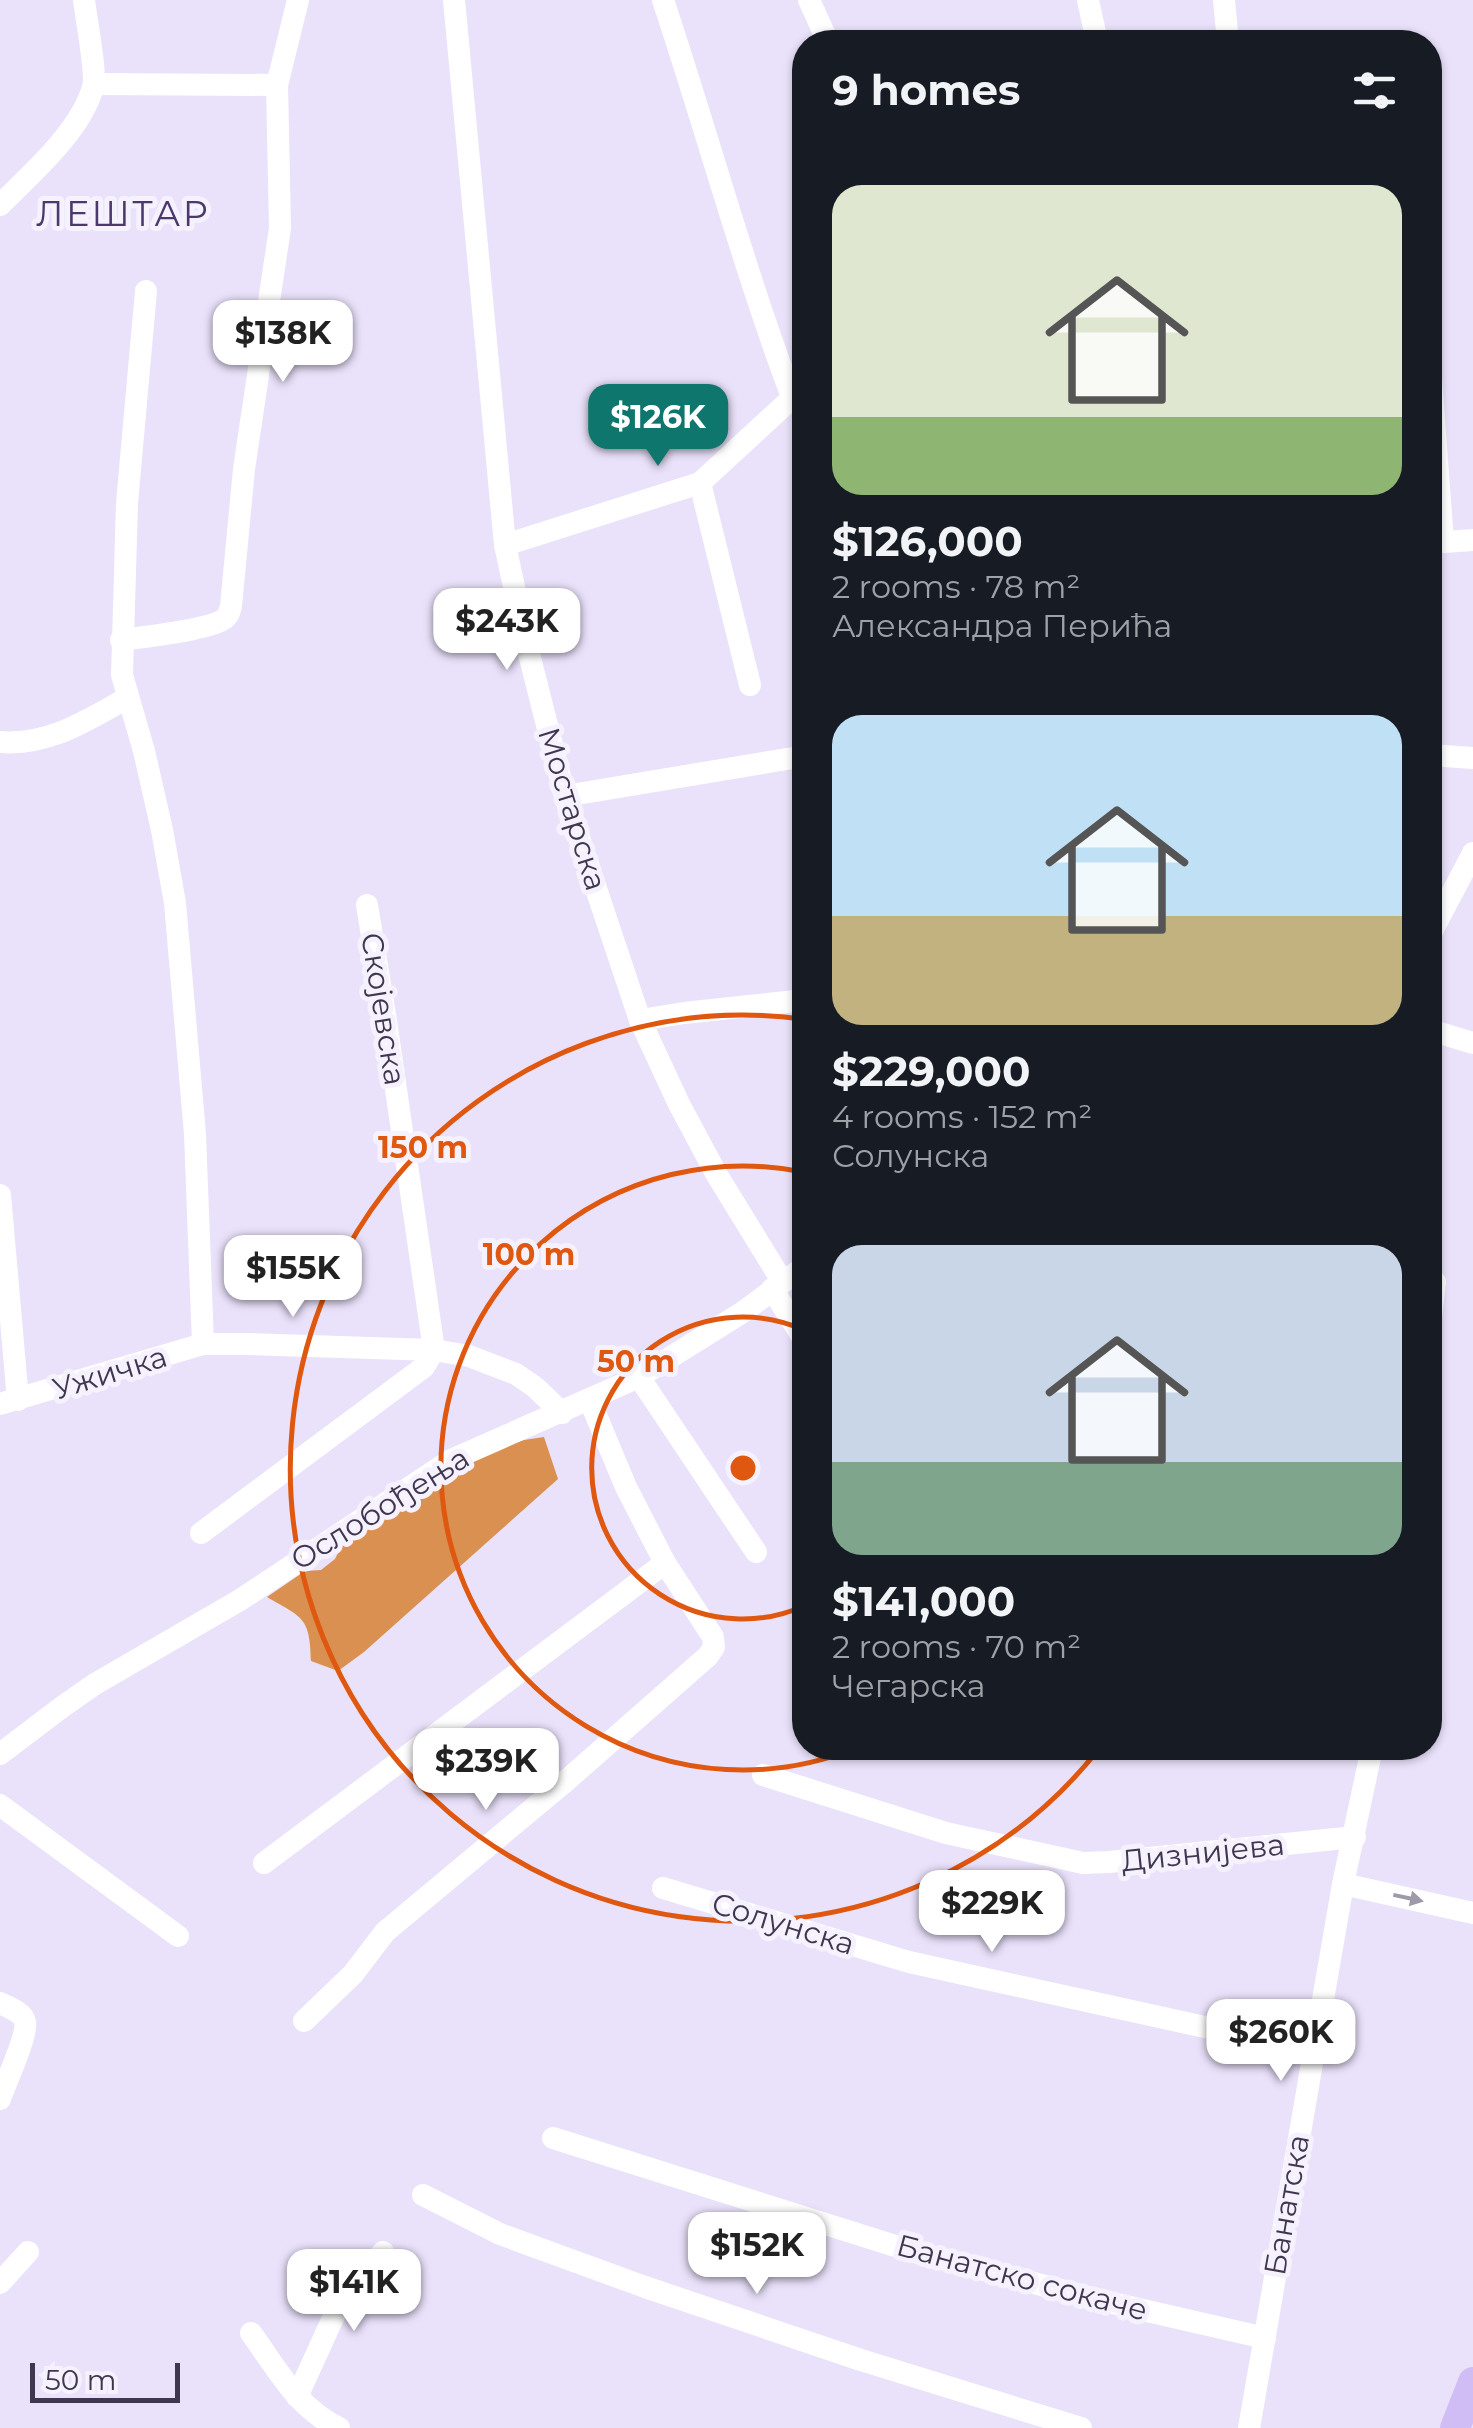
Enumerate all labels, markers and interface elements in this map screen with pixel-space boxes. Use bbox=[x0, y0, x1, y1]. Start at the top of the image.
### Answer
icon: filters bbox=[1347, 63, 1402, 118]
text: 9 homes bbox=[832, 64, 1020, 116]
district label: ЛЕШТАР bbox=[36, 192, 210, 235]
icon: home bbox=[1027, 250, 1207, 430]
pin: $138K bbox=[213, 300, 353, 385]
text: $138K bbox=[235, 313, 331, 352]
pin: $126K bbox=[588, 384, 728, 469]
text: $126K bbox=[610, 397, 706, 436]
text: $126,000 bbox=[832, 515, 1023, 567]
text: 2 rooms · 78 m² bbox=[832, 567, 1080, 606]
pin: $243K bbox=[437, 588, 577, 673]
text: $243K bbox=[455, 601, 559, 640]
text: Александра Перића bbox=[832, 606, 1172, 645]
street label: Мостарска bbox=[530, 723, 615, 895]
icon: home bbox=[1027, 780, 1207, 960]
street label: Скојевска bbox=[353, 930, 414, 1088]
text: $229,000 bbox=[832, 1045, 1031, 1097]
text: 4 rooms · 152 m² bbox=[832, 1097, 1092, 1136]
text: 150 m bbox=[378, 1129, 468, 1166]
text: Солунска bbox=[832, 1136, 989, 1175]
pin: $155K bbox=[223, 1235, 363, 1320]
text: 100 m bbox=[483, 1236, 575, 1273]
text: $155K bbox=[246, 1248, 340, 1287]
icon: home bbox=[1027, 1310, 1207, 1490]
street label: Ужичка bbox=[48, 1338, 171, 1407]
text: 50 m bbox=[597, 1343, 675, 1380]
street label: Ослобођења bbox=[284, 1439, 476, 1578]
centre of rings bbox=[725, 1450, 761, 1486]
text: $141,000 bbox=[832, 1575, 1015, 1627]
text: 2 rooms · 70 m² bbox=[832, 1627, 1081, 1666]
text: Чегарска bbox=[832, 1666, 985, 1705]
pin: $239K bbox=[416, 1728, 556, 1813]
text: $239K bbox=[435, 1741, 537, 1780]
street label: Дизнијева bbox=[1120, 1826, 1286, 1879]
pin: $229K bbox=[922, 1870, 1062, 1955]
text: $229K bbox=[941, 1883, 1043, 1922]
street label: Солунска bbox=[707, 1884, 859, 1963]
one-way arrow bbox=[1393, 1891, 1424, 1907]
pin: $260K bbox=[1211, 1999, 1351, 2084]
text: $260K bbox=[1228, 2012, 1334, 2051]
street label: Банатска bbox=[1256, 2132, 1317, 2278]
pin: $152K bbox=[687, 2212, 827, 2297]
text: $152K bbox=[710, 2225, 804, 2264]
street label: Банатско сокаче bbox=[893, 2226, 1152, 2329]
pin: $141K bbox=[284, 2249, 424, 2334]
text: $141K bbox=[309, 2262, 399, 2301]
scale bar bbox=[30, 2358, 180, 2402]
text: 50 m bbox=[45, 2363, 116, 2397]

